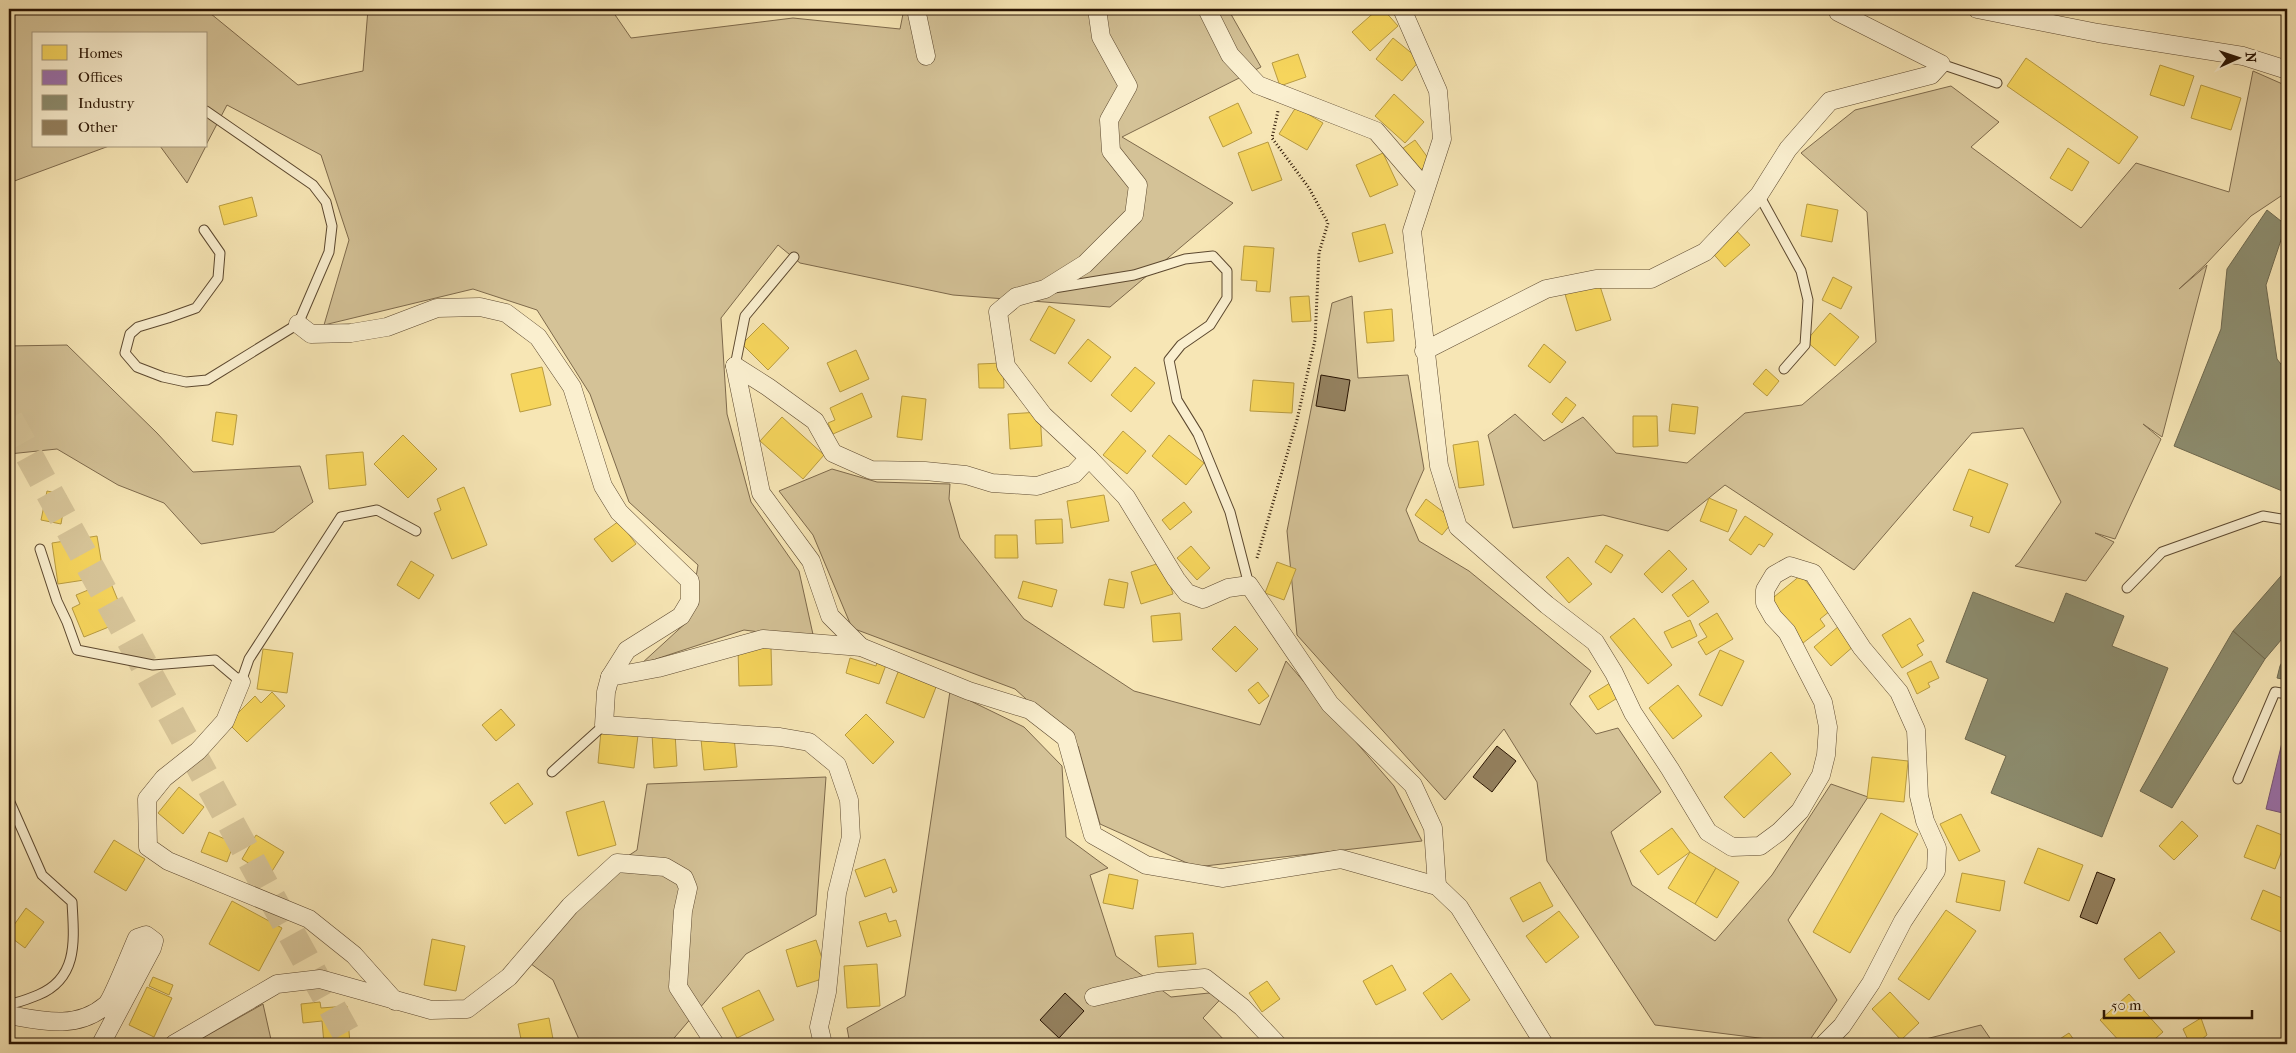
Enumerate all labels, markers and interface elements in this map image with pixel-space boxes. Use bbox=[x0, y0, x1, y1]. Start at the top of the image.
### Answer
legend bbox=[32, 32, 208, 148]
north arrow bbox=[2214, 32, 2264, 82]
text: Homes bbox=[78, 44, 123, 62]
text: N bbox=[2242, 52, 2259, 63]
text: Offices bbox=[78, 68, 123, 86]
text: Industry bbox=[78, 94, 135, 112]
text: Other bbox=[78, 118, 118, 136]
scale bar bbox=[2104, 988, 2251, 1020]
text: 50 m bbox=[2111, 996, 2142, 1014]

